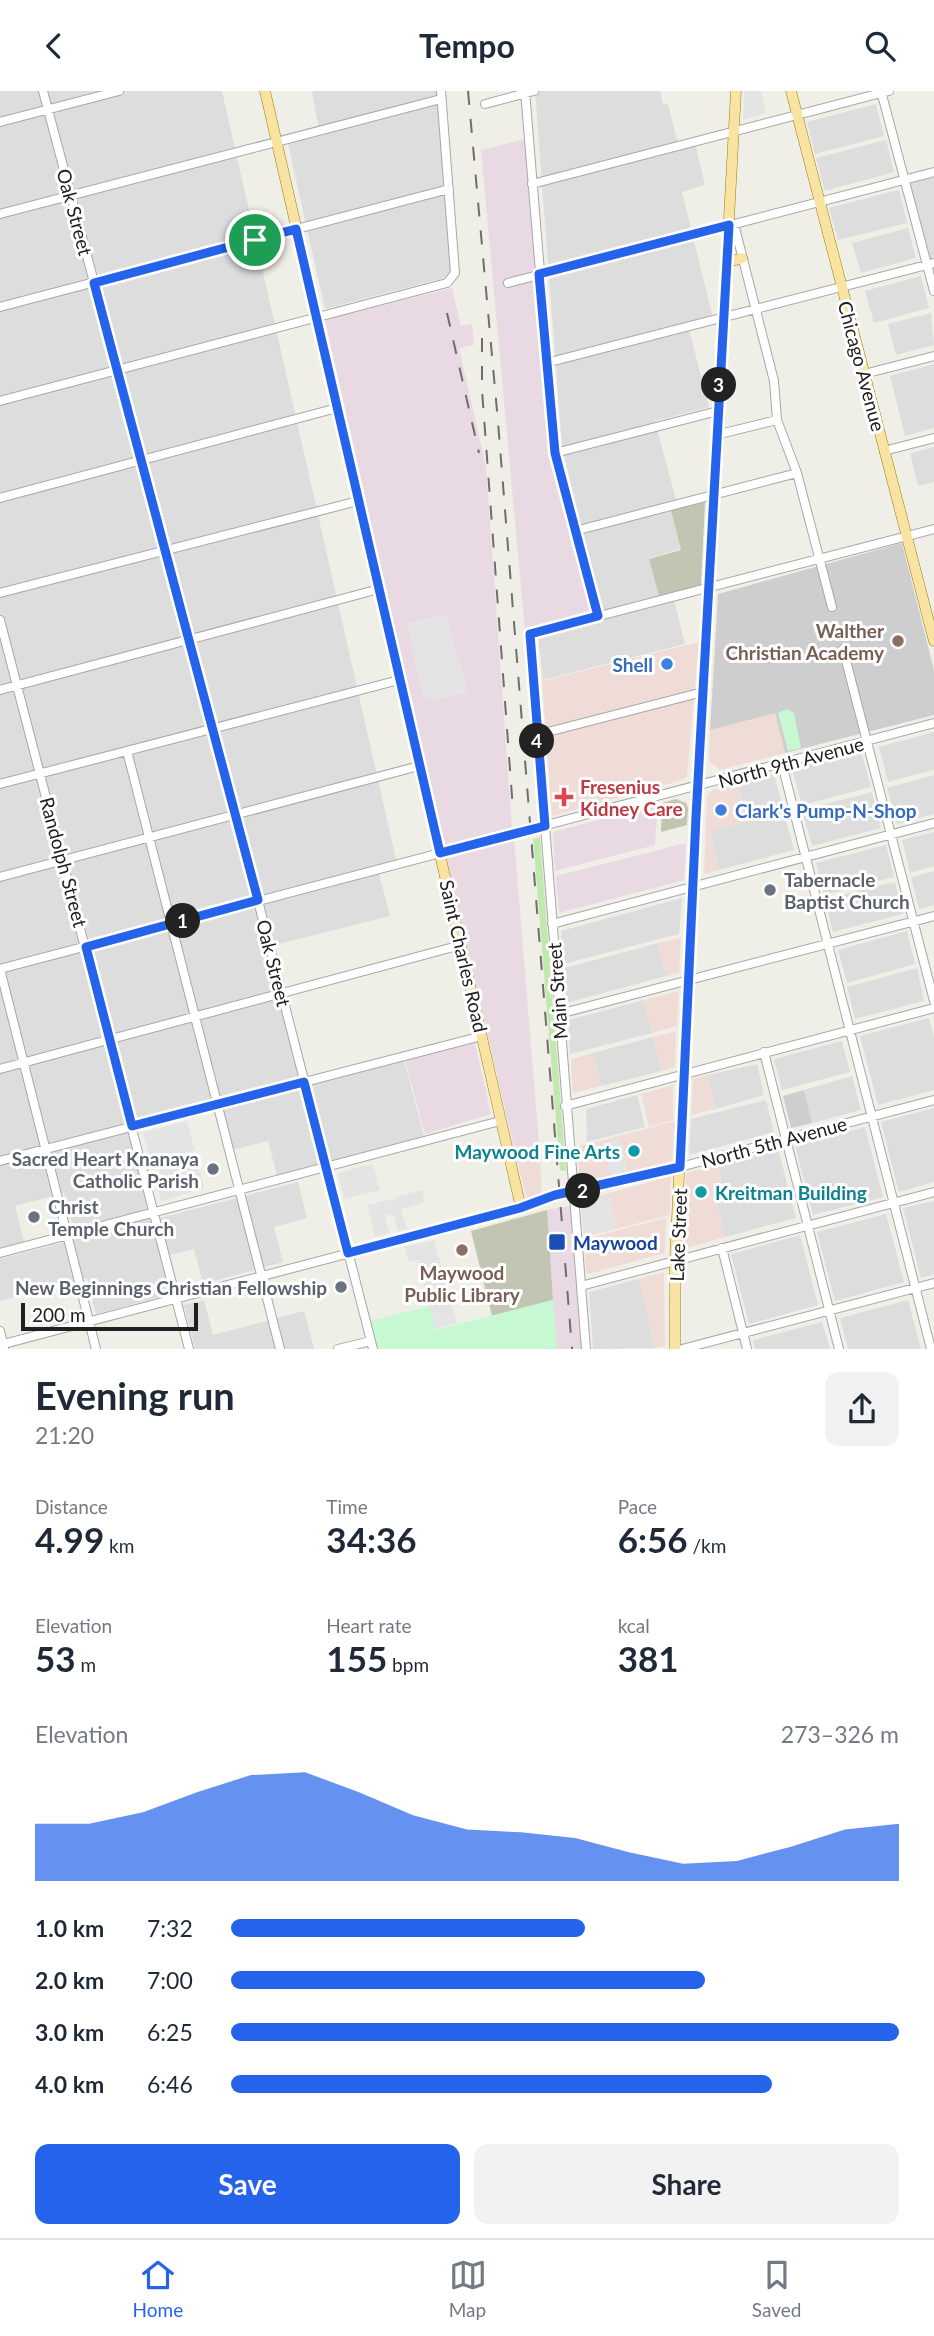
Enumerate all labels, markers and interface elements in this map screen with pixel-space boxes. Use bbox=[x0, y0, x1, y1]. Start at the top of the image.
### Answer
text: Tempo bbox=[419, 26, 515, 65]
icon: back bbox=[35, 27, 73, 65]
icon: search bbox=[861, 27, 899, 65]
street label: Oak Street bbox=[52, 166, 98, 258]
pin bbox=[225, 210, 285, 270]
icon: arrive bbox=[236, 221, 274, 259]
street label: Chicago Avenue bbox=[834, 298, 890, 434]
pin: 3 bbox=[702, 367, 736, 403]
text: 3 bbox=[713, 373, 724, 396]
place label: Walther Christian Academy bbox=[726, 619, 885, 664]
marker: Walther Christian Academy bbox=[890, 633, 906, 649]
place label: Shell bbox=[612, 653, 653, 676]
marker: Shell bbox=[659, 656, 675, 672]
pin: 4 bbox=[520, 723, 554, 759]
text: 4 bbox=[531, 729, 542, 752]
street label: North 9th Avenue bbox=[716, 732, 866, 792]
place label: Fresenius Kidney Care bbox=[580, 775, 683, 820]
marker: Fresenius Kidney Care bbox=[554, 787, 574, 807]
street label: Randolph Street bbox=[36, 794, 92, 930]
place label: Clark's Pump-N-Shop bbox=[735, 799, 917, 822]
marker: Clark's Pump-N-Shop bbox=[713, 802, 729, 818]
place label: Tabernacle Baptist Church bbox=[784, 868, 910, 913]
street label: Saint Charles Road bbox=[435, 878, 493, 1034]
marker: Tabernacle Baptist Church bbox=[762, 882, 778, 898]
pin: 1 bbox=[166, 903, 200, 939]
text: 1 bbox=[177, 909, 188, 932]
street label: Oak Street bbox=[252, 917, 296, 1009]
street label: Main Street bbox=[542, 942, 572, 1040]
street label: North 5th Avenue bbox=[699, 1112, 849, 1172]
place label: Maywood Fine Arts bbox=[455, 1140, 620, 1163]
marker: Maywood Fine Arts bbox=[626, 1143, 642, 1159]
place label: Sacred Heart Knanaya Catholic Parish bbox=[12, 1147, 199, 1192]
marker: Sacred Heart Knanaya Catholic Parish bbox=[205, 1161, 221, 1177]
pin: 2 bbox=[566, 1173, 600, 1209]
text: 2 bbox=[577, 1179, 588, 1202]
place label: Kreitman Building bbox=[715, 1181, 867, 1204]
marker: Kreitman Building bbox=[693, 1184, 709, 1200]
street label: Lake Street bbox=[665, 1188, 691, 1282]
place label: Christ Temple Church bbox=[48, 1195, 174, 1240]
marker: Christ Temple Church bbox=[26, 1209, 42, 1225]
place label: Maywood bbox=[573, 1231, 658, 1254]
marker: Maywood bbox=[547, 1232, 567, 1252]
marker: Maywood Public Library bbox=[454, 1242, 470, 1258]
place label: Maywood Public Library bbox=[404, 1261, 521, 1306]
place label: New Beginnings Christian Fellowship bbox=[15, 1276, 327, 1299]
marker: New Beginnings Christian Fellowship bbox=[333, 1279, 349, 1295]
scale bar bbox=[21, 1300, 198, 1332]
text: 200 m bbox=[32, 1303, 86, 1326]
text: Evening run bbox=[35, 1372, 235, 1418]
button: share bbox=[825, 1372, 899, 1446]
text: 21:20 bbox=[35, 1421, 94, 1449]
text: Distance bbox=[35, 1495, 108, 1518]
text: Time bbox=[326, 1495, 368, 1518]
text: Pace bbox=[618, 1495, 657, 1518]
text: 4.99 bbox=[35, 1518, 104, 1560]
text: 34:36 bbox=[326, 1518, 417, 1560]
text: 6:56 bbox=[618, 1518, 688, 1560]
text: km bbox=[104, 1534, 134, 1557]
text: /km bbox=[688, 1534, 726, 1557]
text: Elevation bbox=[35, 1614, 112, 1637]
text: Heart rate bbox=[326, 1614, 412, 1637]
text: kcal bbox=[618, 1614, 650, 1637]
text: 53 bbox=[35, 1637, 76, 1679]
text: 155 bbox=[326, 1637, 387, 1679]
text: 381 bbox=[618, 1637, 679, 1679]
text: m bbox=[76, 1653, 96, 1676]
text: bpm bbox=[387, 1653, 429, 1676]
text: Elevation bbox=[35, 1720, 128, 1748]
text: 273–326 m bbox=[781, 1720, 899, 1748]
text: 1.0 km bbox=[35, 1914, 104, 1942]
text: 7:32 bbox=[147, 1914, 193, 1942]
text: 2.0 km bbox=[35, 1966, 104, 1994]
text: 7:00 bbox=[147, 1966, 193, 1994]
text: 3.0 km bbox=[35, 2018, 104, 2046]
text: 6:25 bbox=[147, 2018, 193, 2046]
text: 4.0 km bbox=[35, 2070, 104, 2098]
text: 6:46 bbox=[147, 2070, 193, 2098]
button: Save bbox=[35, 2144, 460, 2224]
button: Share bbox=[474, 2144, 899, 2224]
tab: Home bbox=[133, 2256, 183, 2321]
tab: Map bbox=[449, 2256, 487, 2321]
tab: Saved bbox=[752, 2256, 801, 2321]

